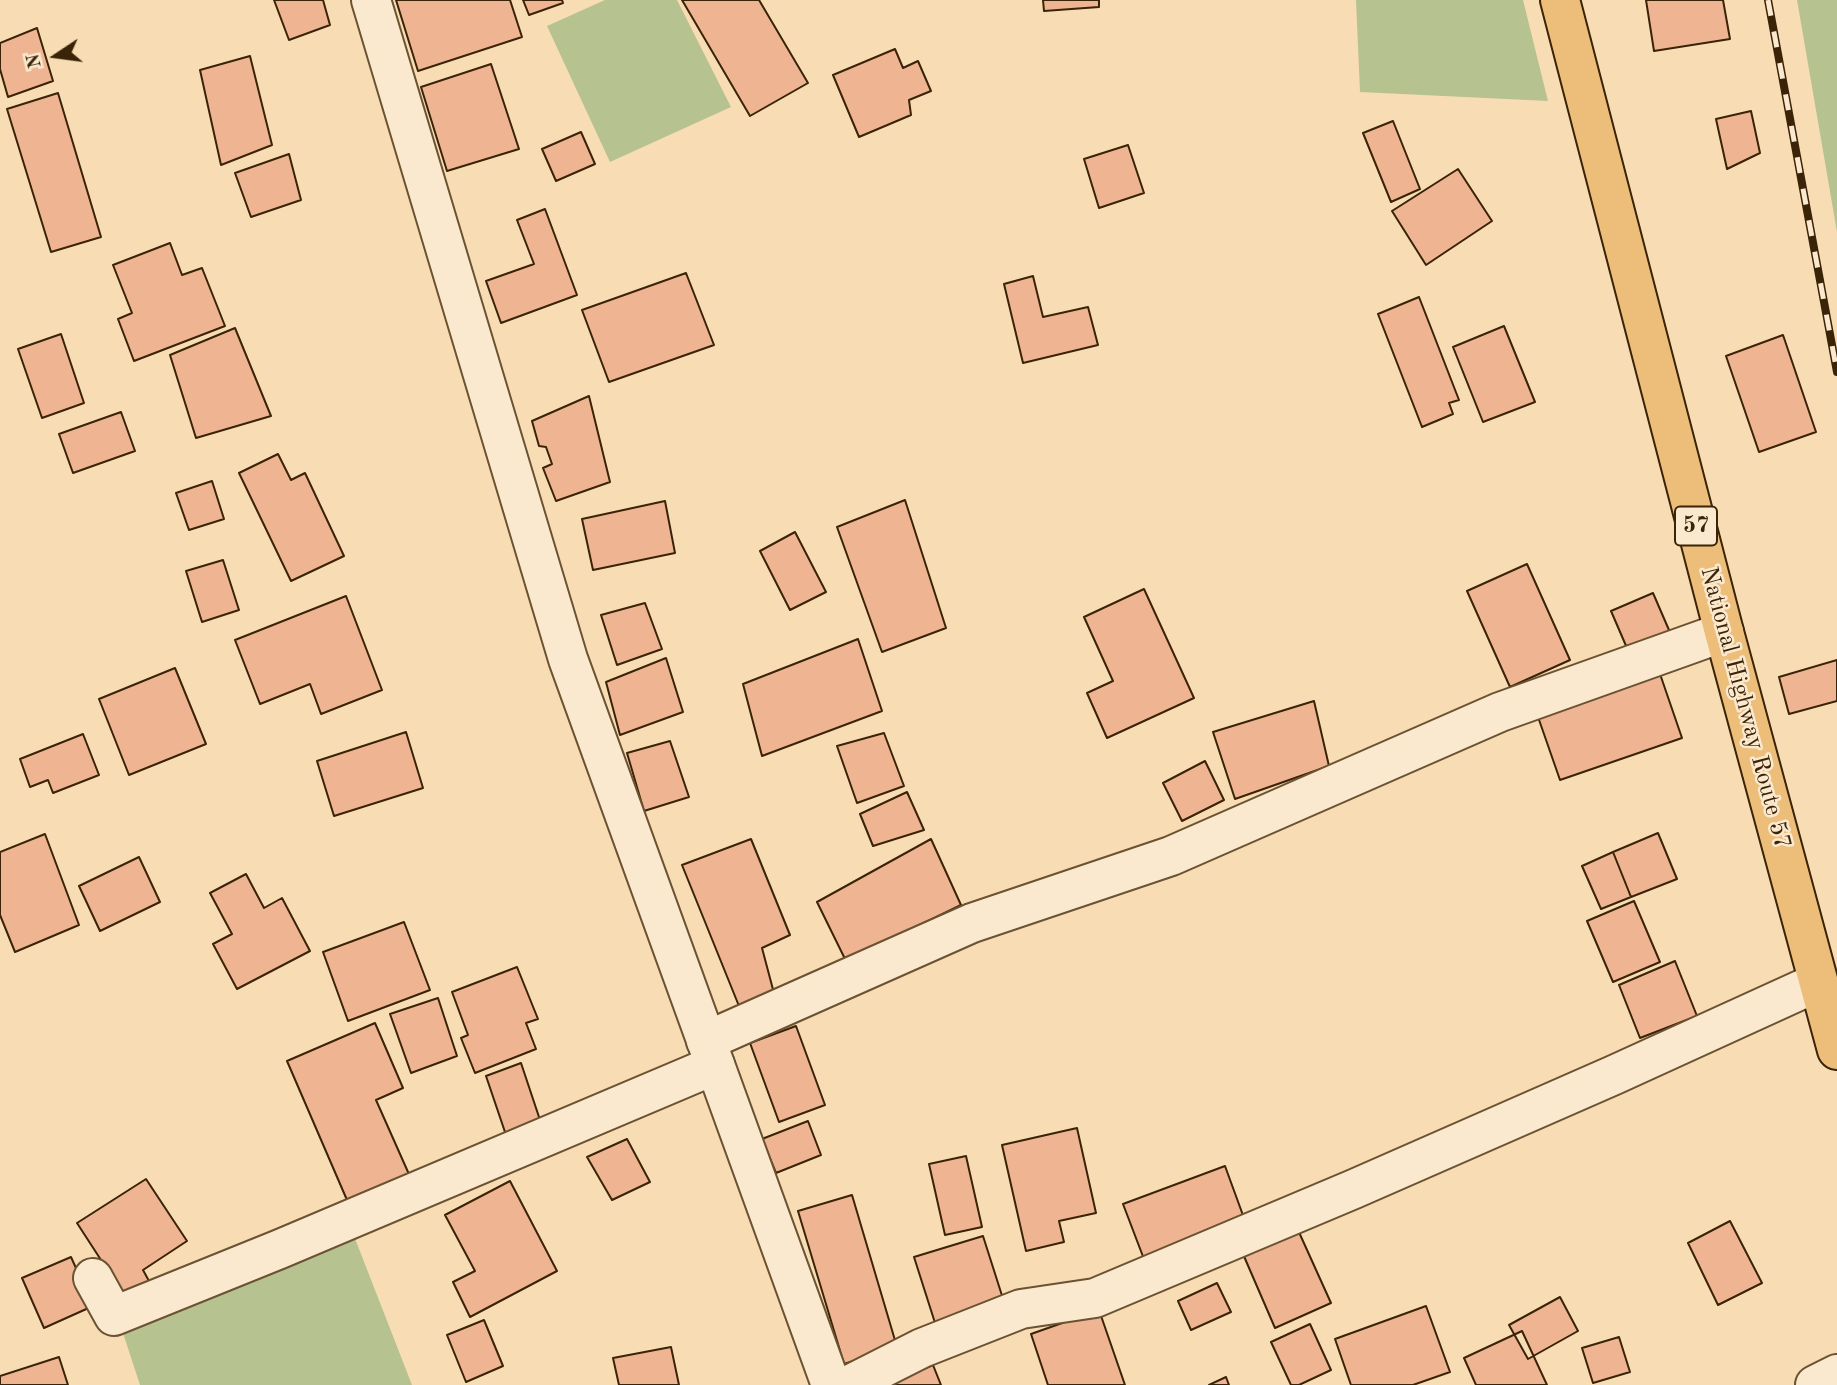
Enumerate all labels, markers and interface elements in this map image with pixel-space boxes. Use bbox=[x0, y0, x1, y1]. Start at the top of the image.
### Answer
north arrow bbox=[21, 21, 91, 91]
text: N bbox=[24, 52, 46, 70]
road number: 57 bbox=[1675, 506, 1717, 546]
street label: National Highway Route 57 bbox=[1693, 564, 1797, 852]

